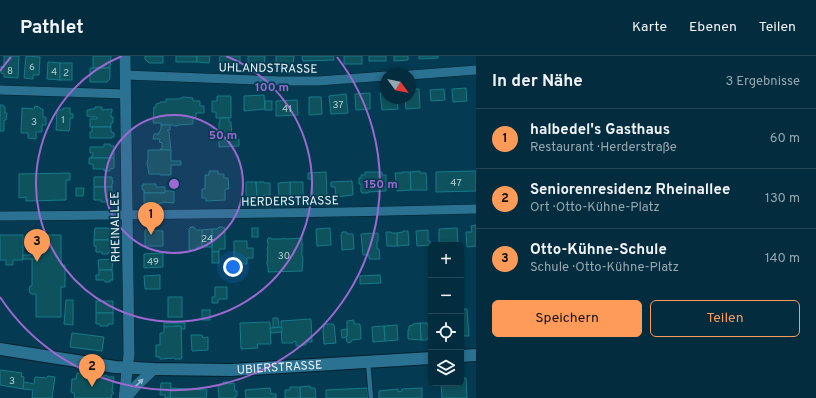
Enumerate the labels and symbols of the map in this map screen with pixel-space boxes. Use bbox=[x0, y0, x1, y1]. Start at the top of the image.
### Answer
street label: UHLANDSTRASSE bbox=[218, 60, 318, 78]
house number: 6 bbox=[29, 61, 35, 74]
house number: 8 bbox=[7, 65, 13, 78]
house number: 4 bbox=[51, 66, 57, 79]
house number: 2 bbox=[63, 67, 69, 80]
north arrow bbox=[380, 68, 416, 104]
text: 100 m bbox=[255, 80, 289, 96]
house number: 37 bbox=[332, 99, 344, 112]
house number: 41 bbox=[282, 103, 292, 116]
house number: 1 bbox=[61, 114, 65, 127]
house number: 3 bbox=[31, 116, 37, 129]
text: 50 m bbox=[209, 128, 237, 144]
centre of rings bbox=[167, 177, 181, 191]
text: 150 m bbox=[364, 177, 398, 193]
house number: 47 bbox=[450, 177, 462, 190]
street label: RHEINALLEE bbox=[107, 192, 125, 262]
street label: HERDERSTRASSE bbox=[241, 193, 339, 211]
pin: 1 bbox=[138, 202, 164, 235]
pin: 3 bbox=[24, 229, 50, 262]
house number: 24 bbox=[201, 233, 213, 246]
house number: 30 bbox=[278, 250, 290, 263]
house number: 49 bbox=[147, 256, 159, 269]
your location bbox=[223, 257, 243, 277]
pin: 2 bbox=[79, 354, 105, 387]
street label: UBIERSTRASSE bbox=[236, 358, 323, 379]
house number: 3 bbox=[9, 375, 15, 388]
one-way arrow bbox=[134, 378, 144, 388]

